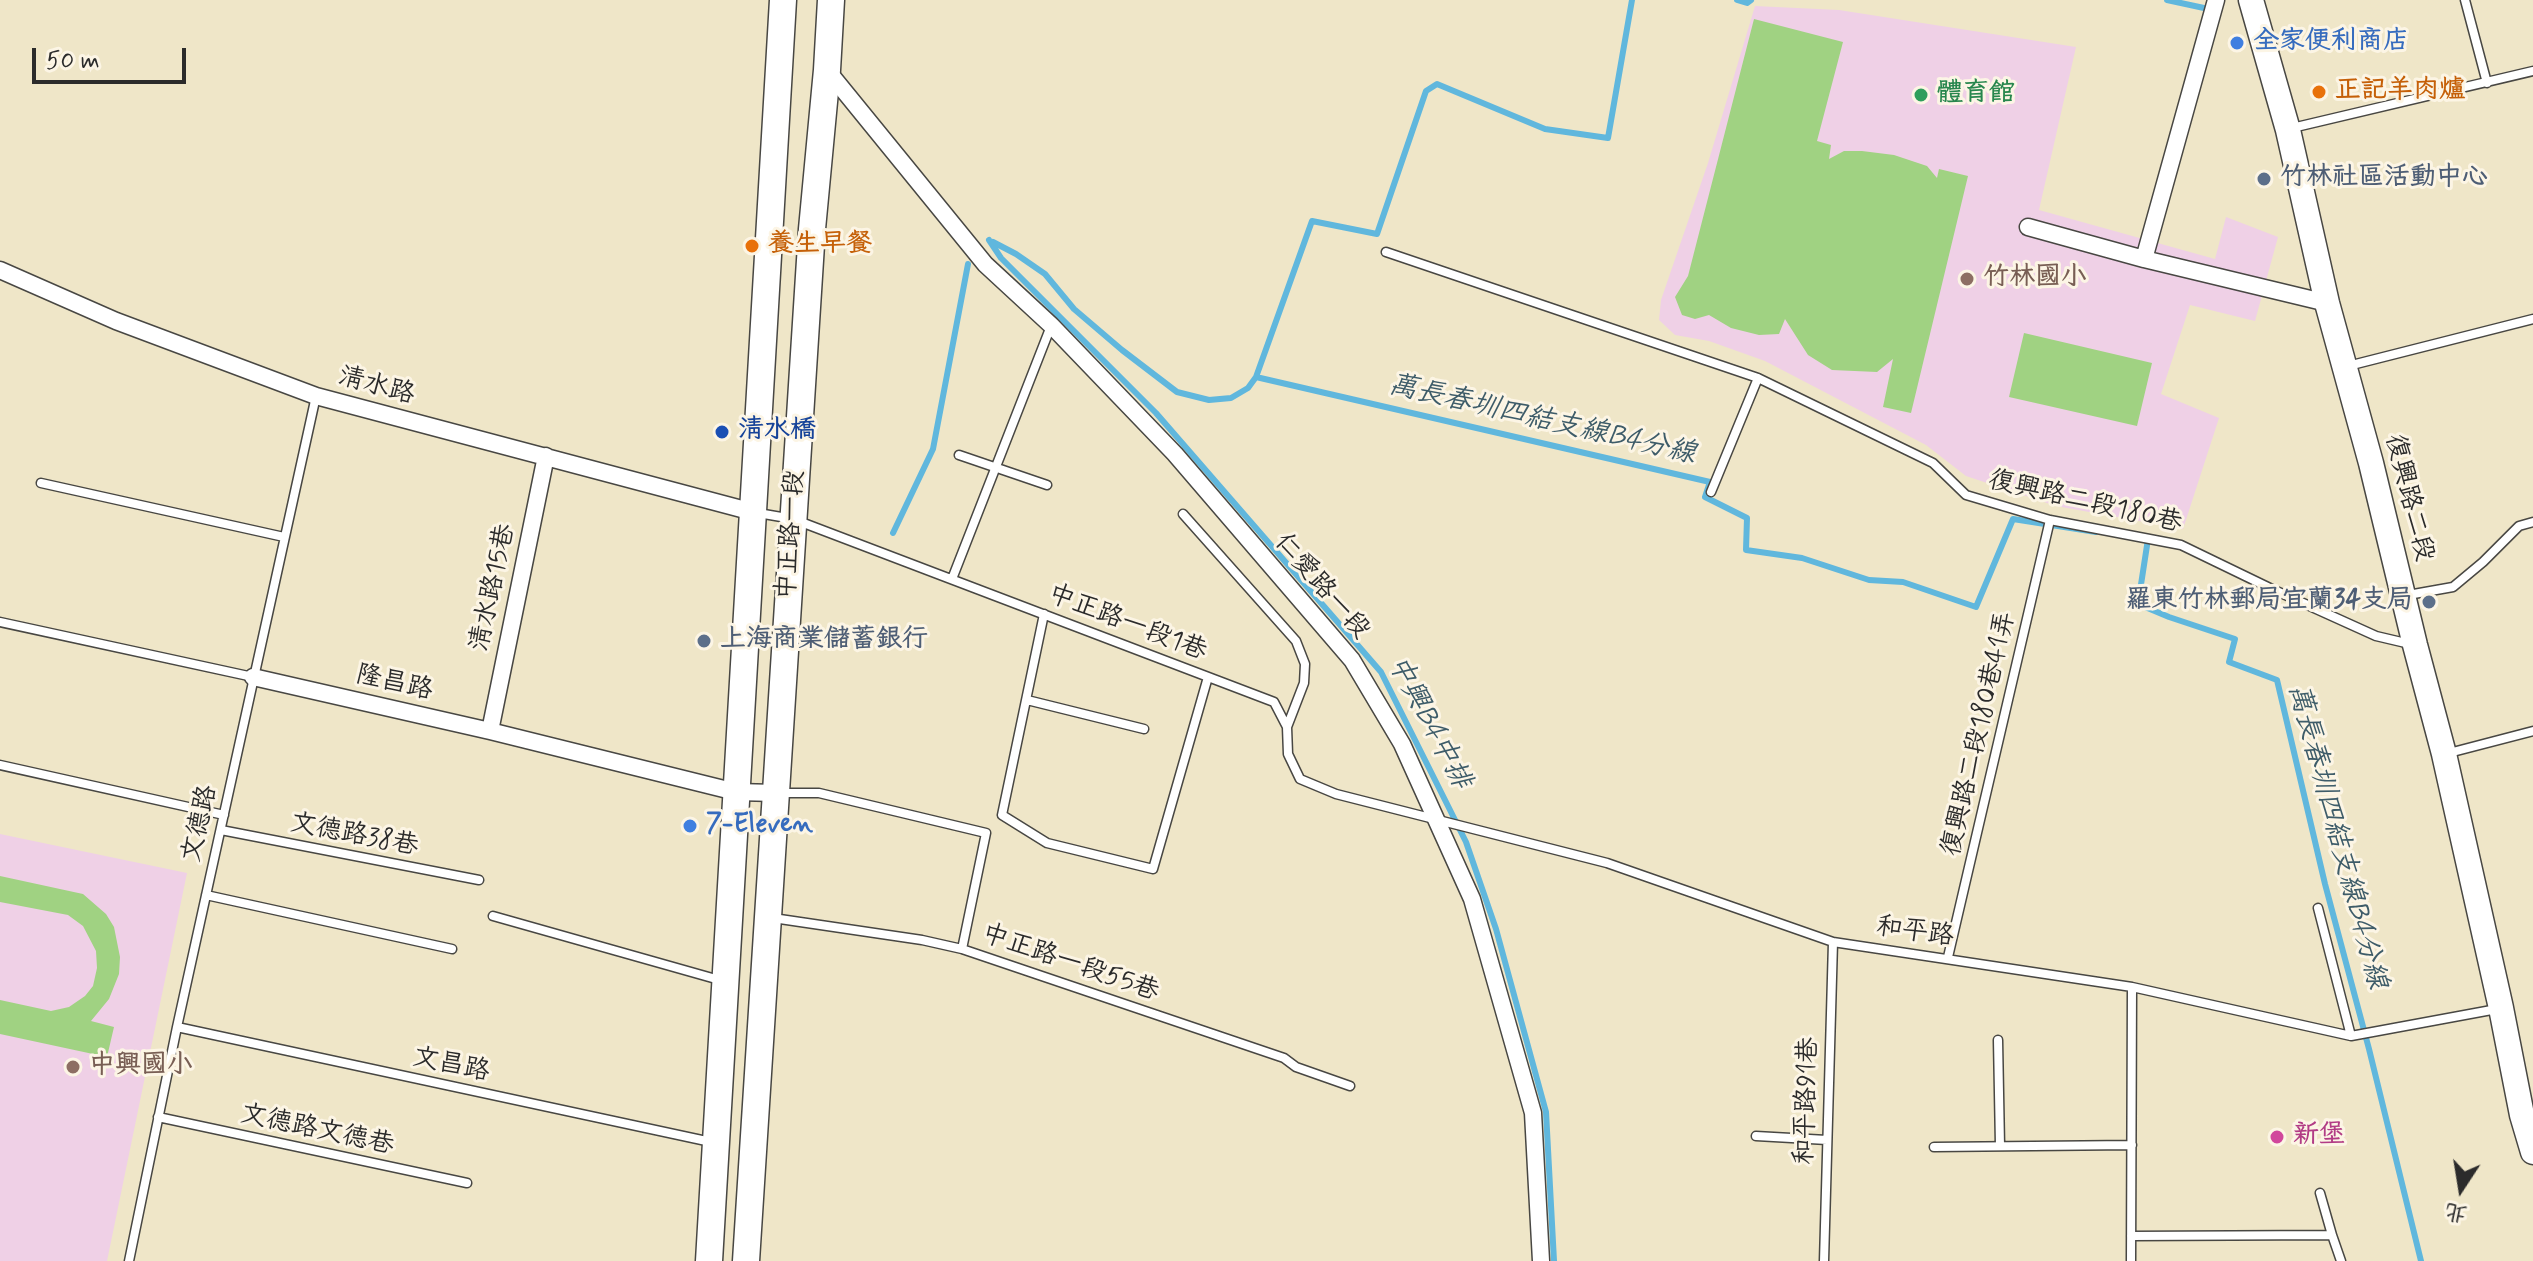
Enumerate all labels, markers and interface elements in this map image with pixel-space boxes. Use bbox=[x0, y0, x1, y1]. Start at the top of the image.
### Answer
place label: 全家便利商店 bbox=[2253, 27, 2409, 59]
scale bar bbox=[36, 32, 190, 82]
marker: 全家便利商店 bbox=[2228, 34, 2246, 52]
text: 50 m bbox=[46, 46, 100, 77]
place label: 正記羊肉爐 bbox=[2335, 76, 2465, 108]
place label: 體育館 bbox=[1937, 79, 2015, 111]
marker: 正記羊肉爐 bbox=[2310, 83, 2328, 101]
marker: 體育館 bbox=[1912, 86, 1930, 104]
place label: 竹林社區活動中心 bbox=[2280, 163, 2488, 195]
marker: 竹林社區活動中心 bbox=[2255, 170, 2273, 188]
place label: 養生早餐 bbox=[768, 230, 872, 262]
marker: 養生早餐 bbox=[743, 237, 761, 255]
place label: 竹林國小 bbox=[1983, 263, 2087, 295]
marker: 竹林國小 bbox=[1958, 270, 1976, 288]
street label: 清水路 bbox=[334, 362, 418, 412]
water label: 萬長春圳四結支線B4分線 bbox=[1385, 369, 1699, 473]
place label: 清水橋 bbox=[738, 416, 816, 448]
marker: 清水橋 bbox=[713, 423, 731, 441]
street label: 復興路二段 bbox=[2377, 431, 2439, 565]
street label: 復興路二段180巷 bbox=[1985, 466, 2185, 540]
street label: 中正路一段 bbox=[772, 469, 812, 601]
street label: 清水路15巷 bbox=[465, 521, 523, 655]
street label: 仁愛路一段 bbox=[1267, 528, 1375, 646]
street label: 中正路一段1巷 bbox=[1043, 579, 1211, 669]
place label: 羅東竹林郵局宜蘭34支局 bbox=[2125, 586, 2413, 618]
marker: 羅東竹林郵局宜蘭34支局 bbox=[2420, 593, 2438, 611]
street label: 復興路二段180巷41弄 bbox=[1937, 609, 2023, 859]
place label: 上海商業儲蓄銀行 bbox=[720, 625, 928, 657]
marker: 上海商業儲蓄銀行 bbox=[695, 632, 713, 650]
water label: 中興B4中排 bbox=[1379, 651, 1477, 795]
street label: 隆昌路 bbox=[352, 660, 436, 708]
water label: 萬長春圳四結支線B4分線 bbox=[2279, 681, 2393, 993]
street label: 文德路 bbox=[177, 782, 225, 866]
street label: 文德路38巷 bbox=[287, 808, 421, 864]
place label: 7-Eleven bbox=[706, 810, 813, 842]
marker: 7-Eleven bbox=[681, 817, 699, 835]
street label: 和平路 bbox=[1874, 912, 1956, 954]
street label: 中正路一段55巷 bbox=[977, 919, 1163, 1009]
street label: 和平路91巷 bbox=[1790, 1037, 1826, 1165]
street label: 文昌路 bbox=[410, 1043, 492, 1089]
place label: 中興國小 bbox=[89, 1051, 193, 1083]
marker: 中興國小 bbox=[64, 1058, 82, 1076]
street label: 文德路文德巷 bbox=[237, 1100, 397, 1162]
place label: 新堡 bbox=[2293, 1121, 2345, 1153]
marker: 新堡 bbox=[2268, 1128, 2286, 1146]
north arrow bbox=[2421, 1149, 2501, 1229]
text: 北 bbox=[2442, 1196, 2470, 1228]

